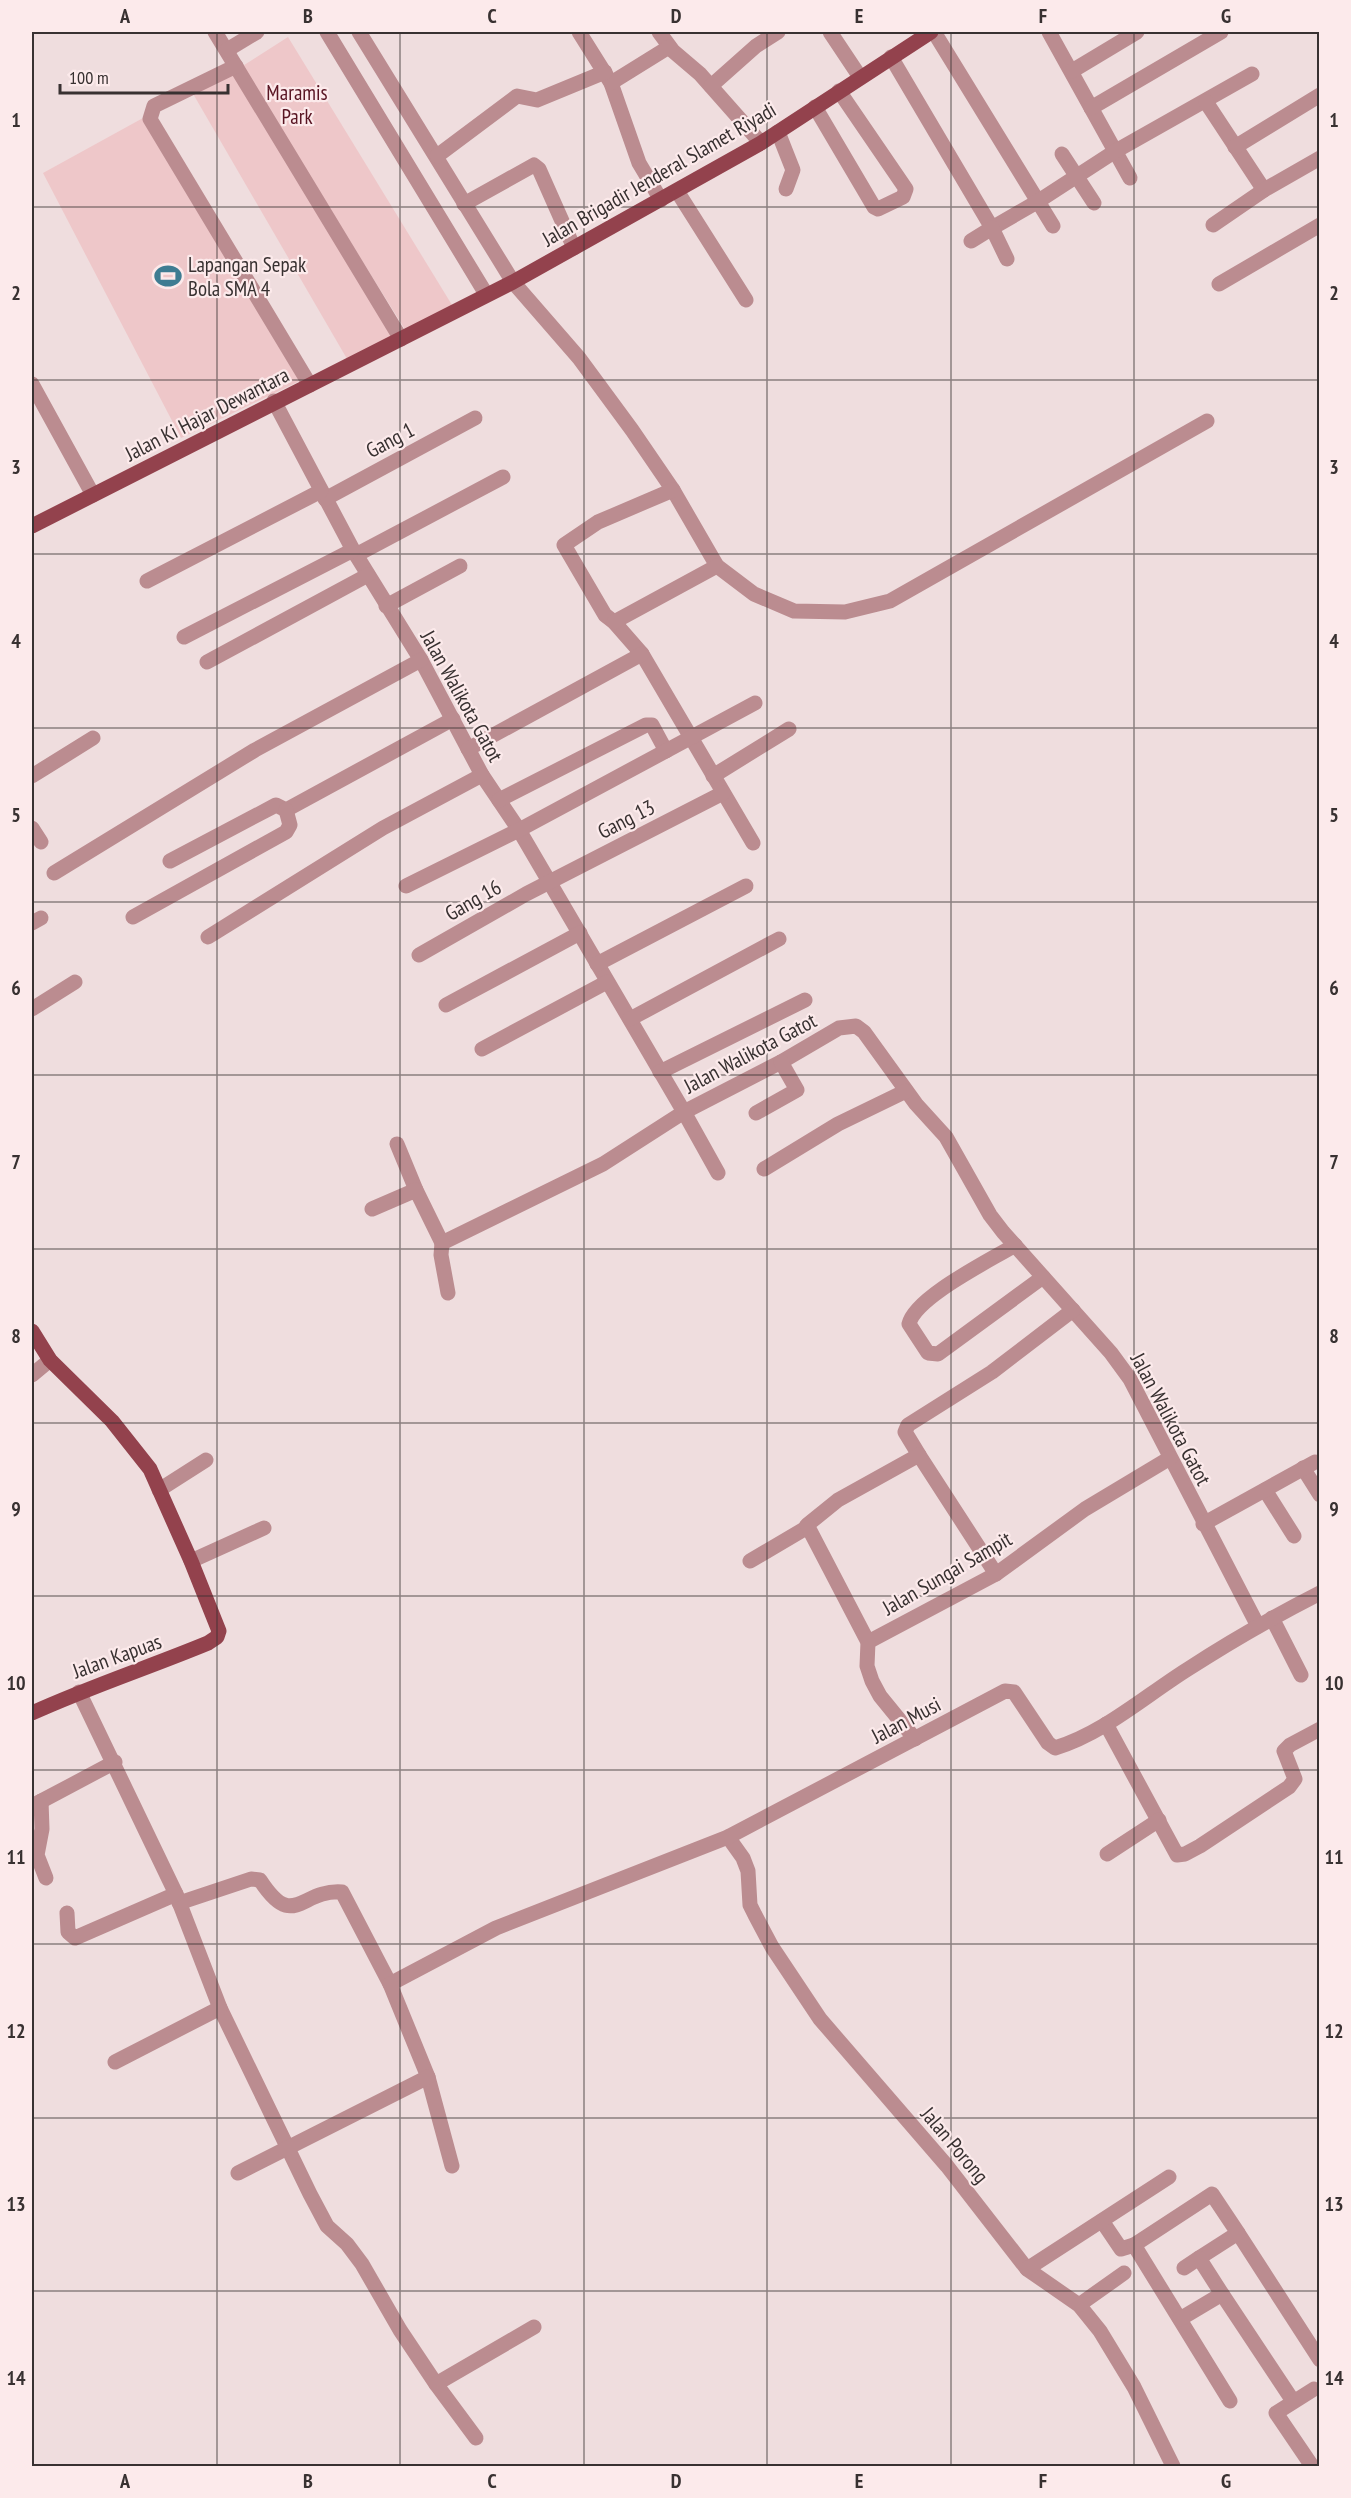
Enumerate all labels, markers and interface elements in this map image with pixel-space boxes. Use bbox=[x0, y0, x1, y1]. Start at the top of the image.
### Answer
text: A bbox=[119, 3, 131, 29]
text: B bbox=[303, 3, 313, 29]
text: C bbox=[487, 3, 497, 29]
text: D bbox=[671, 3, 682, 29]
text: E bbox=[855, 3, 863, 29]
text: F bbox=[1039, 3, 1047, 29]
text: G bbox=[1221, 3, 1231, 29]
scale bar bbox=[60, 57, 228, 95]
text: 100 m bbox=[69, 66, 109, 89]
park label: Maramis Park bbox=[266, 79, 328, 130]
street label: Jalan Brigadir Jenderal Slamet Riyadi bbox=[536, 96, 781, 253]
text: 1 bbox=[11, 107, 21, 133]
text: 1 bbox=[1329, 107, 1339, 133]
place label: Lapangan Sepak Bola SMA 4 bbox=[188, 251, 306, 302]
sports icon: Lapangan Sepak Bola SMA 4 bbox=[153, 261, 183, 291]
text: 2 bbox=[11, 280, 21, 306]
text: 2 bbox=[1329, 280, 1339, 306]
street label: Jalan Ki Hajar Dewantara bbox=[120, 361, 294, 467]
street label: Gang 1 bbox=[361, 416, 419, 464]
text: 3 bbox=[11, 454, 21, 480]
text: 3 bbox=[1329, 454, 1339, 480]
street label: Jalan Walikota Gatot bbox=[414, 625, 509, 767]
text: 4 bbox=[11, 628, 21, 654]
text: 4 bbox=[1329, 628, 1339, 654]
street label: Gang 13 bbox=[593, 793, 659, 845]
text: 5 bbox=[11, 802, 21, 828]
text: 5 bbox=[1329, 802, 1339, 828]
street label: Gang 16 bbox=[440, 873, 506, 927]
text: 6 bbox=[11, 975, 21, 1001]
text: 6 bbox=[1329, 975, 1339, 1001]
street label: Jalan Walikota Gatot bbox=[678, 1007, 821, 1100]
text: 7 bbox=[11, 1149, 21, 1175]
text: 7 bbox=[1329, 1149, 1339, 1175]
text: 8 bbox=[11, 1323, 21, 1349]
text: 8 bbox=[1329, 1323, 1339, 1349]
street label: Jalan Walikota Gatot bbox=[1124, 1347, 1217, 1490]
text: 9 bbox=[11, 1496, 21, 1522]
text: 9 bbox=[1329, 1496, 1339, 1522]
street label: Jalan Sungai Sampit bbox=[877, 1525, 1017, 1621]
street label: Jalan Kapuas bbox=[68, 1627, 165, 1685]
text: 10 bbox=[6, 1670, 26, 1696]
text: 10 bbox=[1324, 1670, 1344, 1696]
street label: Jalan Musi bbox=[866, 1691, 945, 1750]
text: 11 bbox=[6, 1844, 26, 1870]
text: 11 bbox=[1324, 1844, 1344, 1870]
text: 12 bbox=[6, 2018, 26, 2044]
text: 12 bbox=[1324, 2018, 1344, 2044]
street label: Jalan Porong bbox=[915, 2101, 995, 2189]
text: 13 bbox=[6, 2191, 26, 2217]
text: 13 bbox=[1324, 2191, 1344, 2217]
text: 14 bbox=[6, 2365, 26, 2391]
text: 14 bbox=[1324, 2365, 1344, 2391]
text: A bbox=[119, 2468, 131, 2494]
text: B bbox=[303, 2468, 313, 2494]
text: C bbox=[487, 2468, 497, 2494]
text: D bbox=[671, 2468, 682, 2494]
text: E bbox=[855, 2468, 863, 2494]
text: F bbox=[1039, 2468, 1047, 2494]
text: G bbox=[1221, 2468, 1231, 2494]

